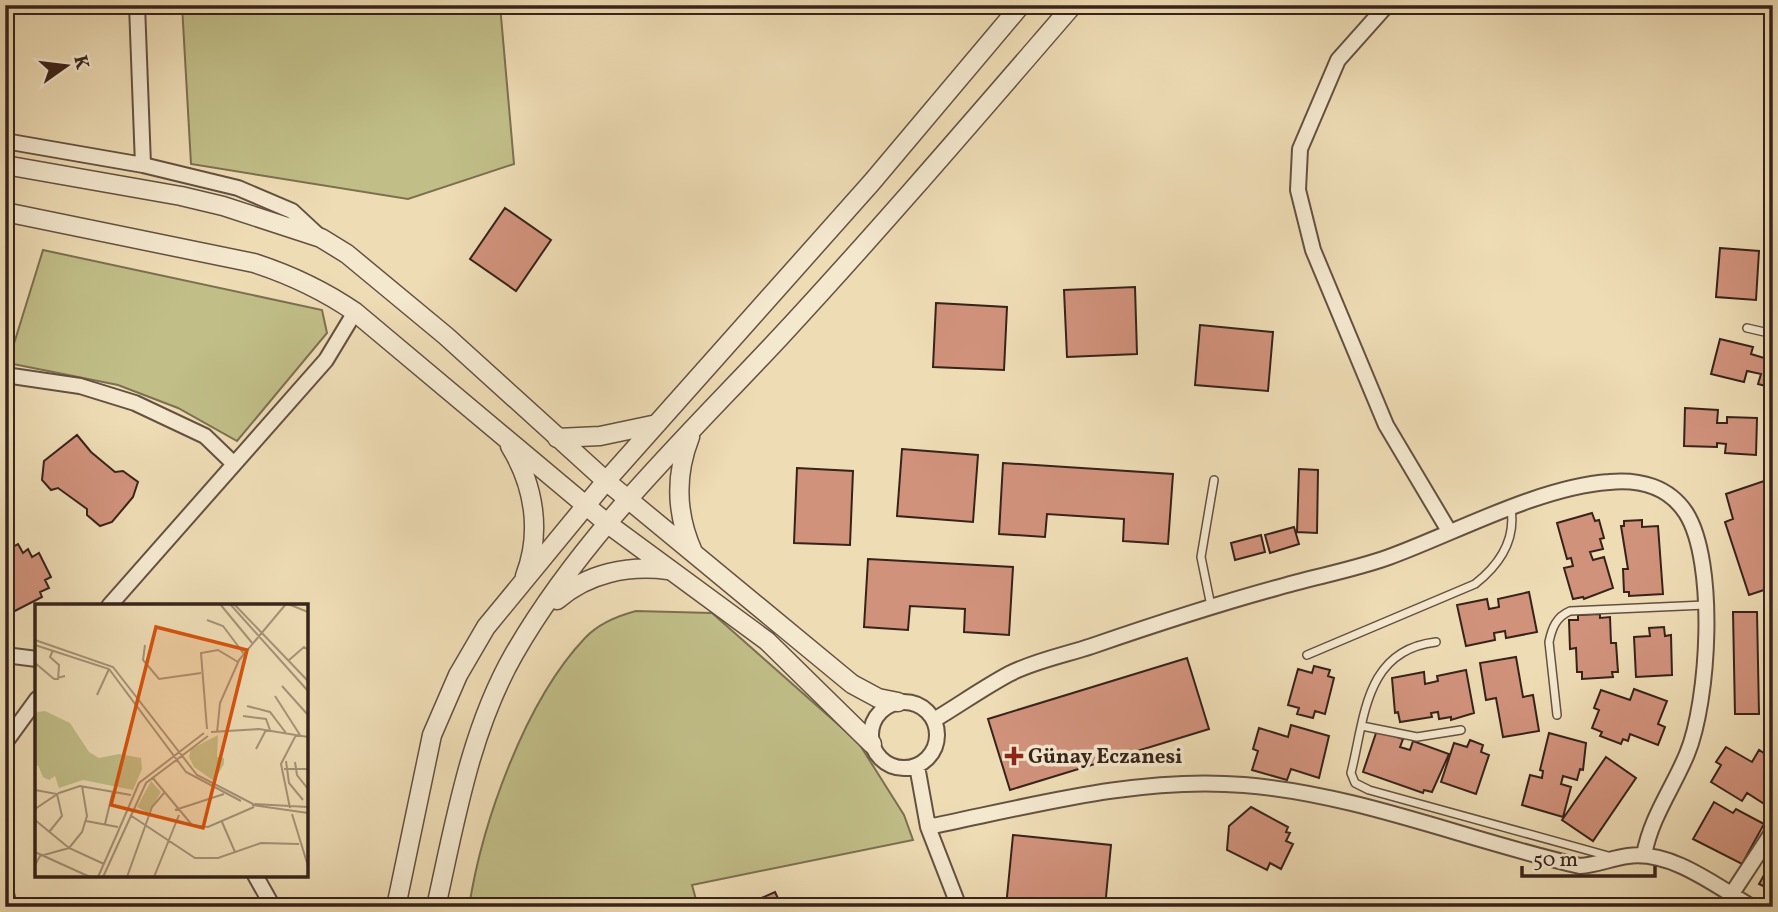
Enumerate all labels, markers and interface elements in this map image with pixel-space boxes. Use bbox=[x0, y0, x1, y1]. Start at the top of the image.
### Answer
north arrow bbox=[32, 32, 102, 102]
text: K bbox=[66, 53, 95, 72]
inset map bbox=[35, 604, 308, 877]
place label: Günay Eczanesi bbox=[1028, 743, 1182, 772]
marker: Günay Eczanesi bbox=[1006, 748, 1022, 764]
scale bar bbox=[1522, 835, 1656, 879]
text: 50 m bbox=[1533, 846, 1578, 875]

